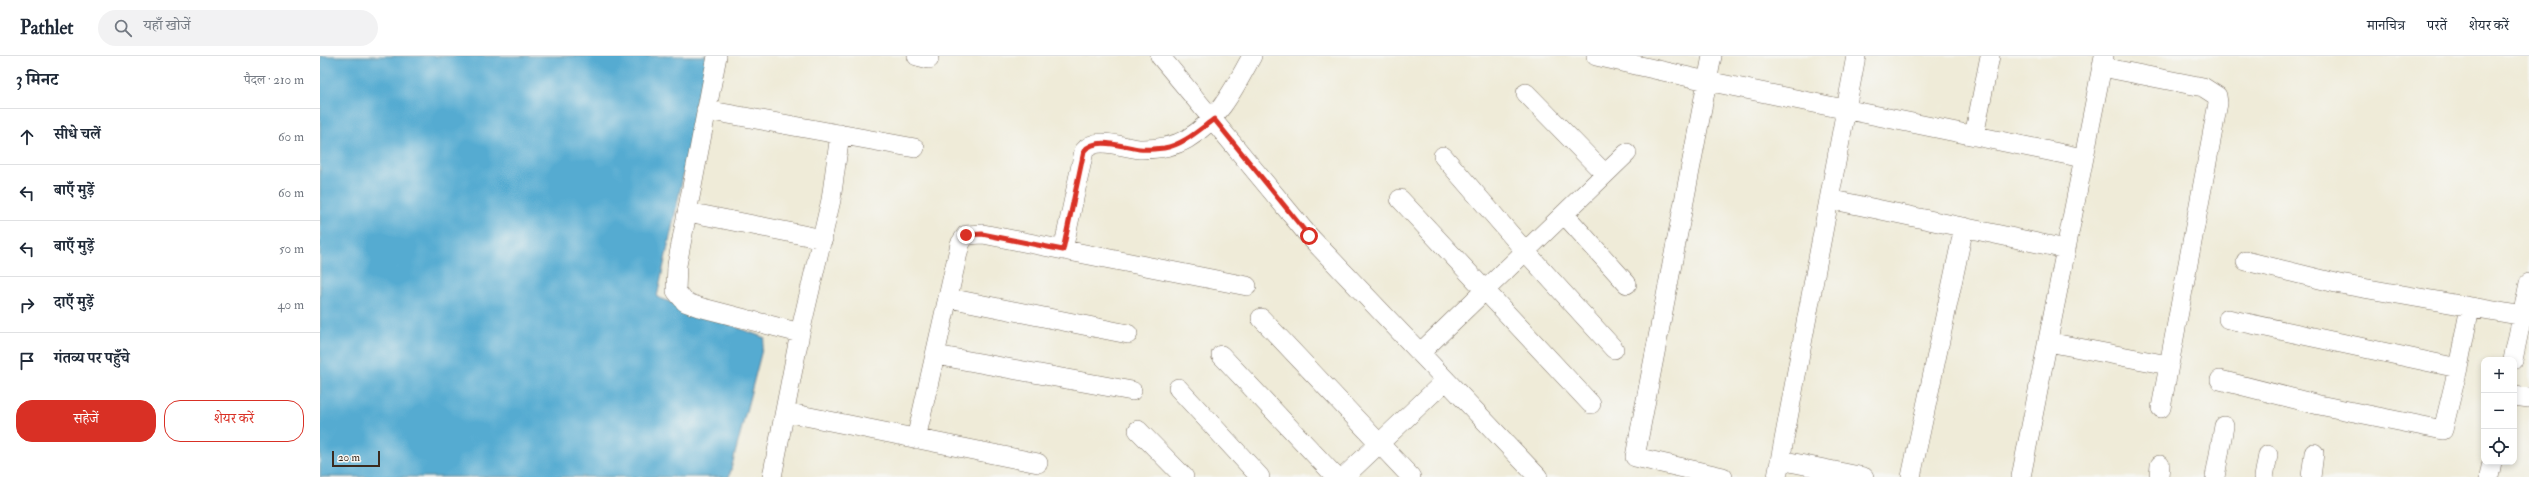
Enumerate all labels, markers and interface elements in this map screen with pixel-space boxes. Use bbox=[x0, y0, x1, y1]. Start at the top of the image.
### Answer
search box bbox=[98, 10, 378, 46]
text: Pathlet bbox=[20, 16, 74, 40]
text: यहाँ खोजें bbox=[144, 16, 191, 35]
icon: search bbox=[112, 17, 134, 39]
text: मानचित्र bbox=[2367, 17, 2405, 34]
text: परतें bbox=[2427, 17, 2447, 34]
text: शेयर करें bbox=[2469, 17, 2509, 34]
text: 3 मिनट bbox=[16, 69, 58, 90]
text: पैदल · 210 m bbox=[244, 72, 304, 88]
text: सीधे चलें bbox=[54, 125, 101, 144]
icon: ahead bbox=[16, 126, 38, 148]
text: 60 m bbox=[278, 129, 304, 145]
text: बाएँ मुड़ें bbox=[54, 181, 94, 200]
icon: left bbox=[16, 182, 38, 204]
text: 60 m bbox=[278, 185, 304, 201]
route end bbox=[957, 226, 975, 244]
route start bbox=[1300, 227, 1318, 245]
text: बाएँ मुड़ें bbox=[54, 237, 94, 256]
icon: left bbox=[16, 238, 38, 260]
text: 50 m bbox=[279, 241, 304, 257]
text: दाएँ मुड़ें bbox=[54, 293, 94, 312]
icon: right bbox=[16, 294, 38, 316]
text: 40 m bbox=[278, 297, 304, 313]
text: गंतव्य पर पहुँचे bbox=[54, 349, 130, 368]
icon: arrive bbox=[16, 350, 38, 372]
map controls bbox=[2481, 357, 2517, 465]
button: + bbox=[2481, 357, 2517, 393]
button: − bbox=[2481, 393, 2517, 429]
button: सहेजें bbox=[16, 400, 156, 442]
button: शेयर करें bbox=[164, 400, 304, 442]
button: locate bbox=[2481, 429, 2517, 465]
scale bar bbox=[332, 449, 380, 468]
text: 20 m bbox=[338, 451, 360, 464]

